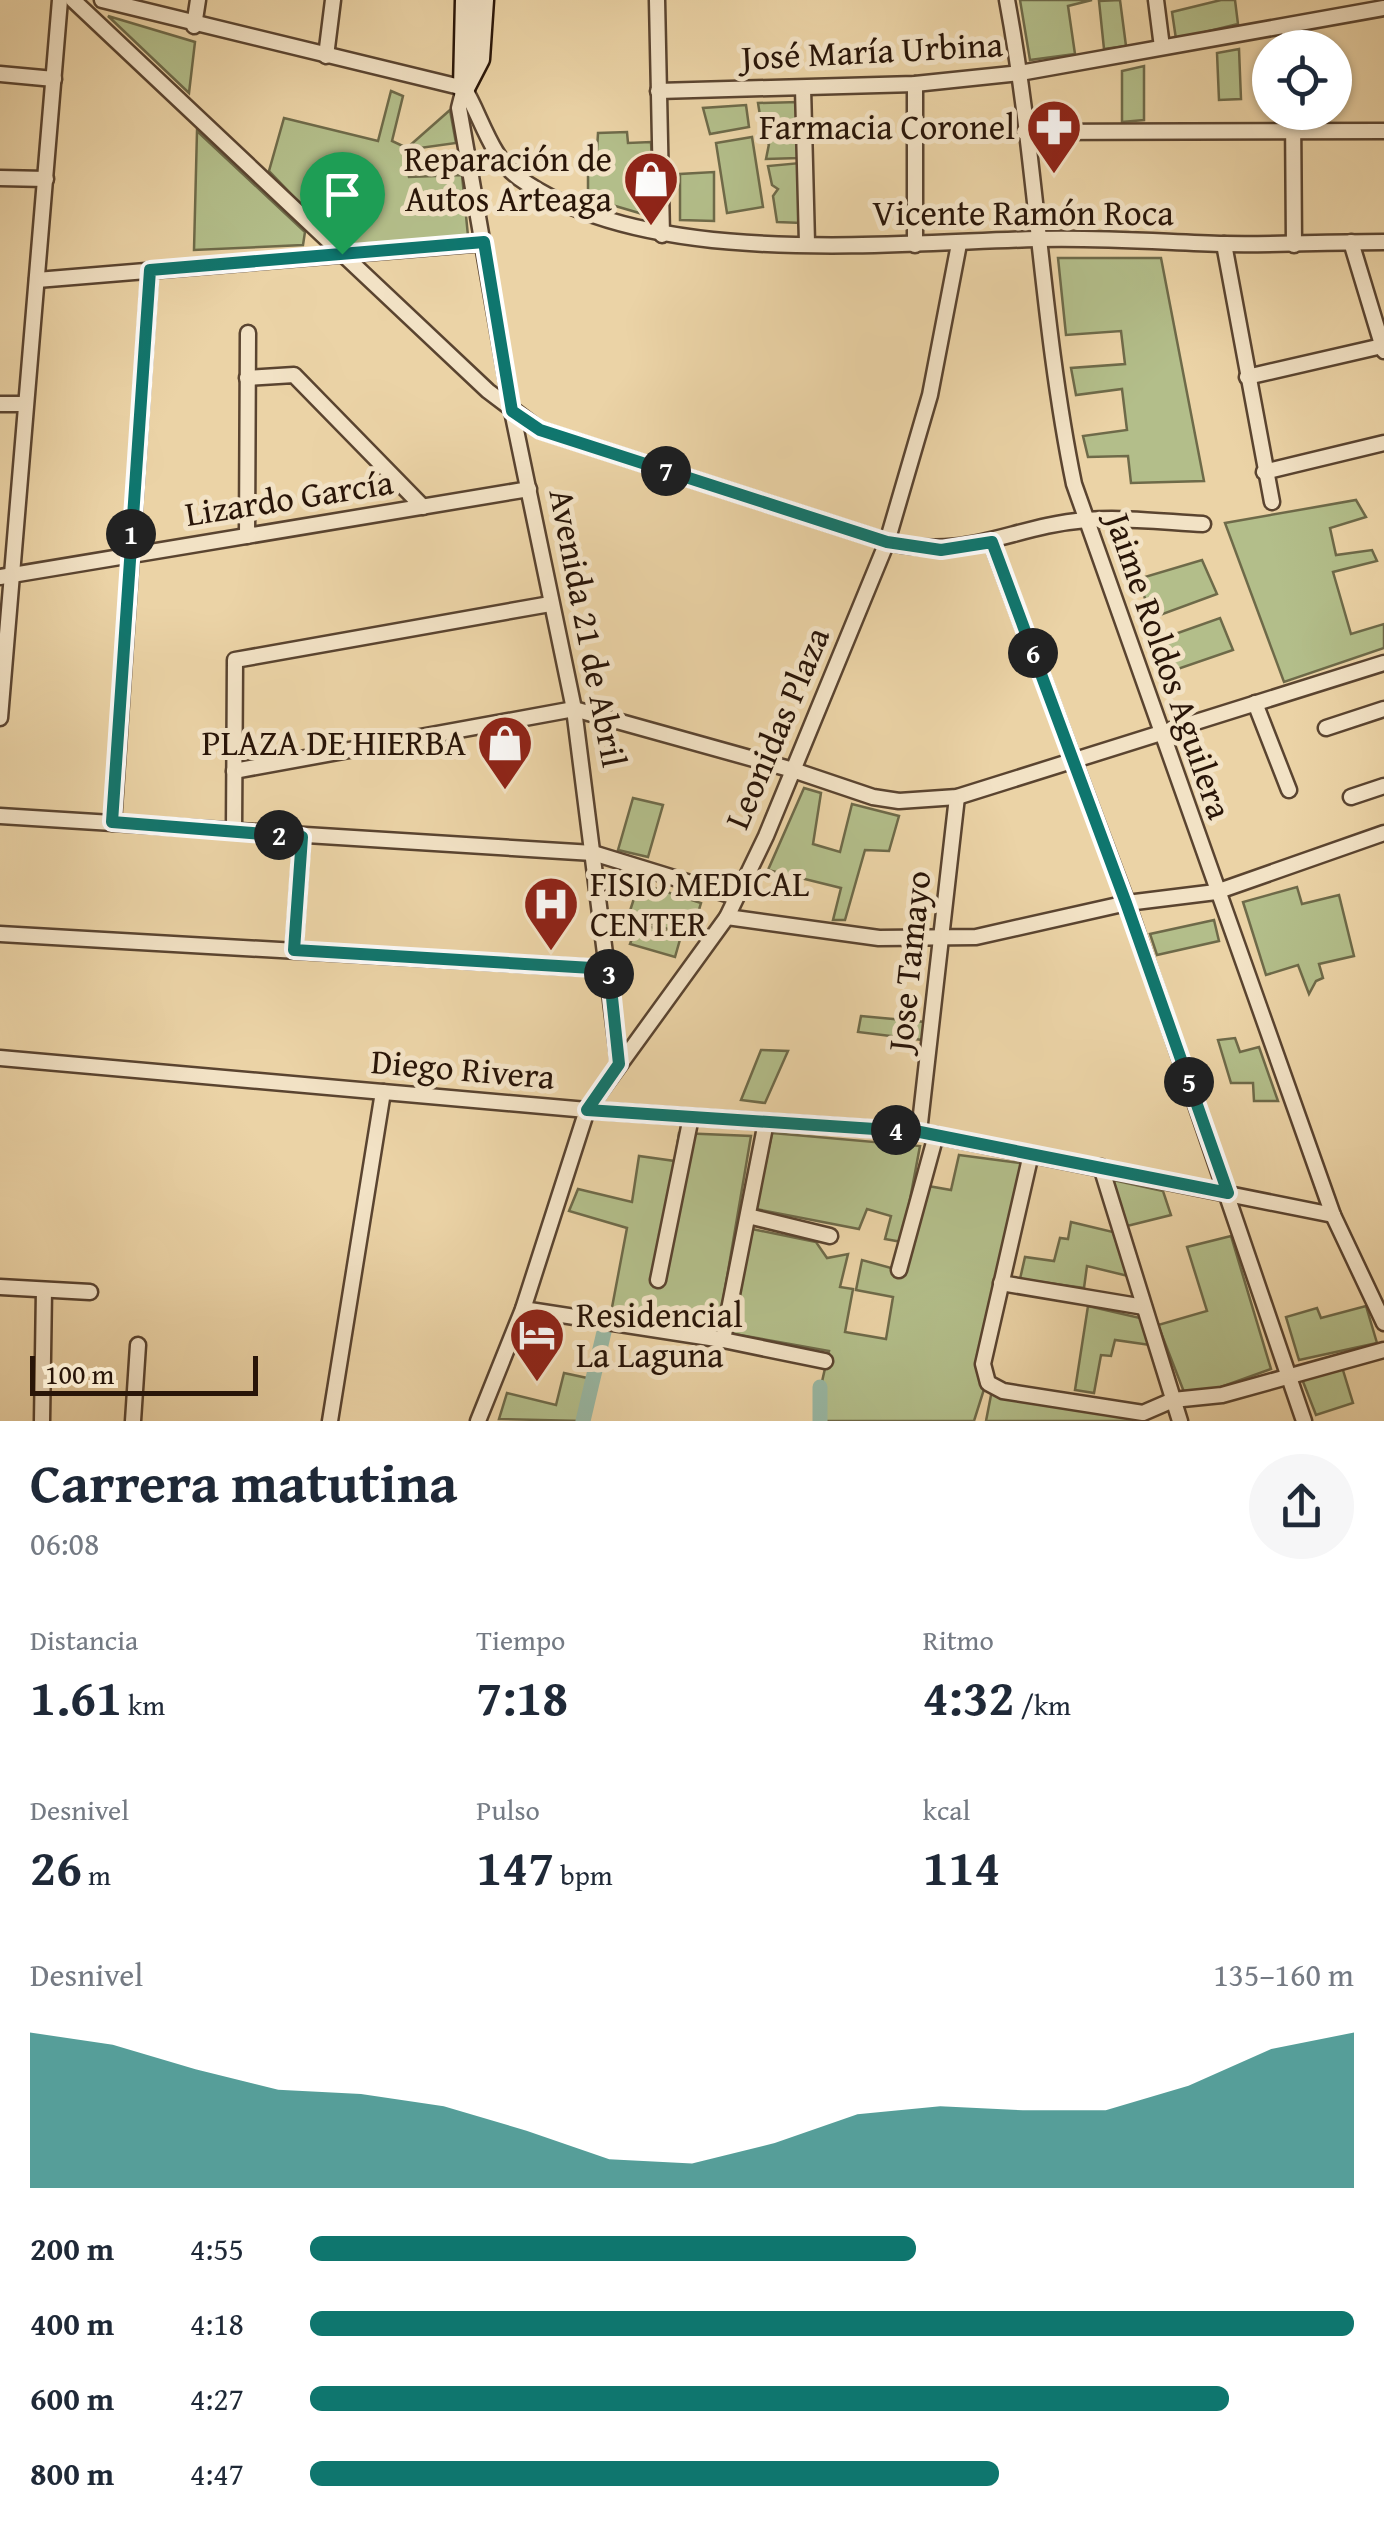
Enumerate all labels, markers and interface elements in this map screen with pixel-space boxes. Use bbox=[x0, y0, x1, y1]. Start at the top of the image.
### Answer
street label: José María Urbina bbox=[736, 18, 1005, 83]
map controls bbox=[1252, 30, 1352, 130]
button: locate bbox=[1252, 30, 1352, 130]
pharmacy icon: Farmacia Coronel bbox=[1024, 97, 1084, 176]
place label: Farmacia Coronel bbox=[759, 101, 1015, 152]
place label: Reparación de Autos Arteaga bbox=[404, 133, 612, 224]
shop icon: Reparación de Autos Arteaga bbox=[621, 149, 681, 228]
pin bbox=[300, 152, 385, 255]
icon: arrive bbox=[315, 167, 370, 222]
street label: Vicente Ramón Roca bbox=[872, 187, 1174, 238]
pin: 7 bbox=[641, 446, 691, 496]
text: 7 bbox=[659, 450, 673, 491]
street label: Lizardo García bbox=[181, 456, 397, 539]
street label: Avenida 21 de Abril bbox=[536, 484, 641, 772]
street label: Jaime Roldos Aguilera bbox=[1092, 502, 1246, 826]
pin: 1 bbox=[106, 509, 156, 559]
text: 1 bbox=[124, 513, 138, 554]
street label: Leonidas Plaza bbox=[711, 619, 842, 837]
pin: 6 bbox=[1008, 628, 1058, 678]
text: 6 bbox=[1026, 632, 1040, 673]
shop icon: PLAZA DE HIERBA bbox=[475, 713, 535, 792]
place label: PLAZA DE HIERBA bbox=[202, 717, 466, 768]
pin: 2 bbox=[254, 810, 304, 860]
text: 2 bbox=[272, 814, 286, 855]
place label: FISIO MEDICAL CENTER bbox=[590, 858, 809, 949]
street label: Jose Tamayo bbox=[873, 868, 943, 1058]
hospital icon: FISIO MEDICAL CENTER bbox=[521, 874, 581, 953]
pin: 3 bbox=[584, 949, 634, 999]
text: 3 bbox=[602, 953, 616, 994]
street label: Diego Rivera bbox=[369, 1035, 557, 1102]
pin: 5 bbox=[1164, 1057, 1214, 1107]
text: 5 bbox=[1182, 1061, 1196, 1102]
pin: 4 bbox=[871, 1105, 921, 1155]
text: 4 bbox=[889, 1109, 903, 1150]
place label: Residencial La Laguna bbox=[576, 1289, 743, 1380]
hotel icon: Residencial La Laguna bbox=[507, 1305, 567, 1384]
scale bar bbox=[30, 1351, 258, 1396]
text: 100 m bbox=[45, 1353, 114, 1394]
text: Carrera matutina bbox=[30, 1442, 457, 1522]
button: share bbox=[1249, 1454, 1354, 1559]
text: 06:08 bbox=[30, 1520, 99, 1567]
text: Distancia bbox=[30, 1619, 138, 1660]
text: Tiempo bbox=[476, 1619, 565, 1660]
text: Ritmo bbox=[923, 1619, 994, 1660]
text: 1.61 bbox=[30, 1660, 122, 1733]
text: 7:18 bbox=[476, 1660, 568, 1733]
text: 4:32 bbox=[923, 1660, 1015, 1733]
text: km bbox=[122, 1684, 165, 1725]
text: /km bbox=[1015, 1684, 1071, 1725]
text: Desnivel bbox=[30, 1789, 129, 1830]
text: Pulso bbox=[476, 1789, 540, 1830]
text: kcal bbox=[923, 1789, 970, 1830]
text: 26 bbox=[30, 1830, 82, 1903]
text: 147 bbox=[476, 1830, 554, 1903]
text: 114 bbox=[923, 1830, 1000, 1903]
text: m bbox=[82, 1854, 111, 1895]
text: bpm bbox=[554, 1854, 613, 1895]
text: Desnivel bbox=[30, 1951, 143, 1998]
text: 135–160 m bbox=[1213, 1951, 1354, 1998]
text: 200 m bbox=[30, 2225, 114, 2272]
text: 4:55 bbox=[190, 2225, 244, 2272]
text: 400 m bbox=[30, 2300, 114, 2347]
text: 4:18 bbox=[190, 2300, 244, 2347]
text: 600 m bbox=[30, 2375, 114, 2422]
text: 4:27 bbox=[190, 2375, 244, 2422]
text: 800 m bbox=[30, 2450, 114, 2497]
text: 4:47 bbox=[190, 2450, 244, 2497]

